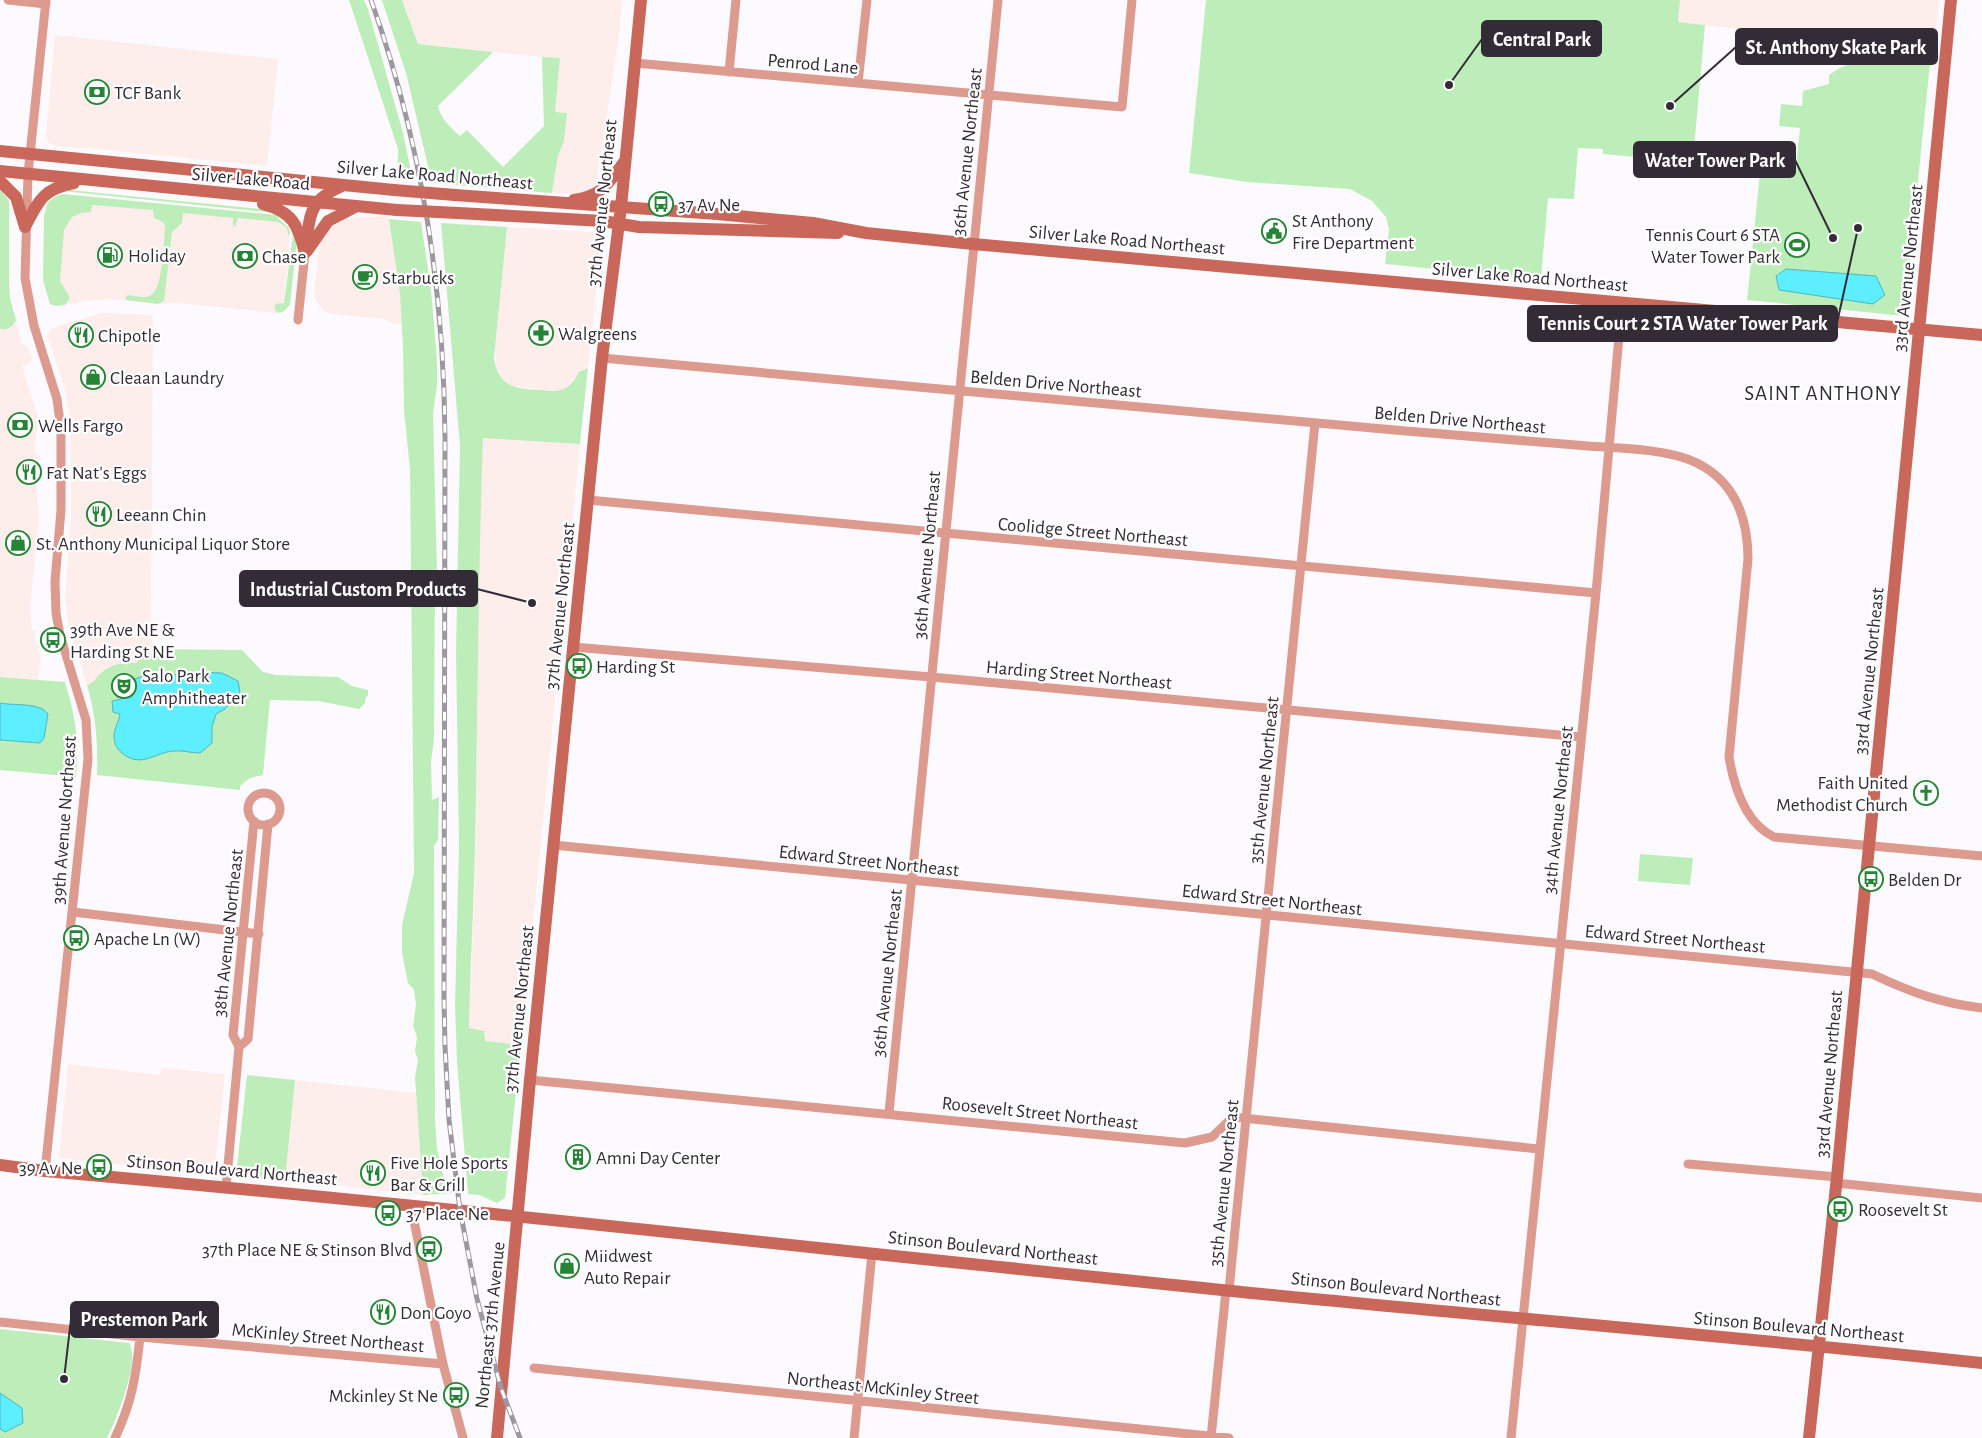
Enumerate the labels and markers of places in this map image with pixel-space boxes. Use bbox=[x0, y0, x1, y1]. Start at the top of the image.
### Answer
callout: Central Park bbox=[1482, 21, 1601, 56]
callout: St. Anthony Skate Park bbox=[1736, 29, 1937, 64]
bank icon: TCF Bank bbox=[84, 79, 110, 105]
place label: TCF Bank bbox=[114, 84, 181, 103]
callout: Water Tower Park bbox=[1634, 142, 1795, 177]
bus stop icon: 37 Av Ne bbox=[648, 191, 674, 217]
place label: 37 Av Ne bbox=[678, 196, 740, 215]
place label: St Anthony Fire Department bbox=[1292, 212, 1414, 253]
public building icon: St Anthony Fire Department bbox=[1261, 218, 1287, 244]
place label: Tennis Court 6 STA Water Tower Park bbox=[1645, 226, 1780, 267]
sports icon: Tennis Court 6 STA Water Tower Park bbox=[1784, 232, 1810, 258]
fuel station icon: Holiday bbox=[97, 242, 123, 268]
bank icon: Chase bbox=[232, 243, 258, 269]
place label: Holiday bbox=[128, 247, 186, 266]
place label: Chase bbox=[262, 248, 306, 267]
cafe icon: Starbucks bbox=[352, 264, 378, 290]
place label: Starbucks bbox=[382, 269, 454, 288]
callout: Tennis Court 2 STA Water Tower Park bbox=[1528, 306, 1837, 341]
pharmacy icon: Walgreens bbox=[528, 320, 554, 346]
restaurant icon: Chipotle bbox=[68, 322, 94, 348]
place label: Walgreens bbox=[558, 325, 637, 344]
place label: Chipotle bbox=[98, 327, 161, 346]
shop icon: Cleaan Laundry bbox=[80, 364, 106, 390]
place label: Cleaan Laundry bbox=[110, 369, 224, 388]
bank icon: Wells Fargo bbox=[7, 412, 33, 438]
place label: Wells Fargo bbox=[38, 417, 123, 436]
restaurant icon: Fat Nat's Eggs bbox=[16, 459, 42, 485]
place label: Fat Nat's Eggs bbox=[46, 464, 147, 483]
restaurant icon: Leeann Chin bbox=[86, 501, 112, 527]
place label: Leeann Chin bbox=[116, 506, 206, 525]
shop icon: St. Anthony Municipal Liquor Store bbox=[5, 530, 31, 556]
place label: St. Anthony Municipal Liquor Store bbox=[36, 535, 290, 554]
callout: Industrial Custom Products bbox=[240, 571, 477, 606]
place label: 39th Ave NE & Harding St NE bbox=[70, 621, 175, 662]
bus stop icon: 39th Ave NE & Harding St NE bbox=[40, 627, 66, 653]
bus stop icon: Harding St bbox=[566, 653, 592, 679]
place label: Harding St bbox=[596, 658, 675, 677]
place label: Salo Park Amphitheater bbox=[142, 667, 246, 708]
theatre icon: Salo Park Amphitheater bbox=[111, 673, 137, 699]
place label: Faith United Methodist Church bbox=[1776, 774, 1908, 815]
church icon: Faith United Methodist Church bbox=[1913, 780, 1939, 806]
bus stop icon: Belden Dr bbox=[1858, 866, 1884, 892]
place label: Belden Dr bbox=[1888, 871, 1961, 890]
bus stop icon: Apache Ln (W) bbox=[63, 925, 89, 951]
place label: Apache Ln (W) bbox=[94, 930, 201, 949]
building icon: Amni Day Center bbox=[565, 1144, 591, 1170]
place label: Amni Day Center bbox=[596, 1149, 720, 1168]
bus stop icon: 39 Av Ne bbox=[86, 1154, 112, 1180]
place label: Five Hole Sports Bar & Grill bbox=[390, 1154, 508, 1195]
place label: 39 Av Ne bbox=[19, 1159, 82, 1178]
restaurant icon: Five Hole Sports Bar & Grill bbox=[360, 1160, 386, 1186]
bus stop icon: Roosevelt St bbox=[1827, 1196, 1853, 1222]
bus stop icon: 37 Place Ne bbox=[375, 1200, 401, 1226]
place label: Roosevelt St bbox=[1858, 1201, 1948, 1220]
place label: 37 Place Ne bbox=[406, 1205, 489, 1224]
bus stop icon: 37th Place NE & Stinson Blvd bbox=[416, 1236, 442, 1262]
place label: 37th Place NE & Stinson Blvd bbox=[202, 1241, 412, 1260]
place label: Miidwest Auto Repair bbox=[584, 1247, 670, 1288]
shop icon: Miidwest Auto Repair bbox=[554, 1253, 580, 1279]
restaurant icon: Don Goyo bbox=[370, 1299, 396, 1325]
callout: Prestemon Park bbox=[71, 1302, 218, 1337]
place label: Don Goyo bbox=[400, 1304, 472, 1323]
bus stop icon: Mckinley St Ne bbox=[443, 1382, 469, 1408]
place label: Mckinley St Ne bbox=[329, 1387, 438, 1406]

